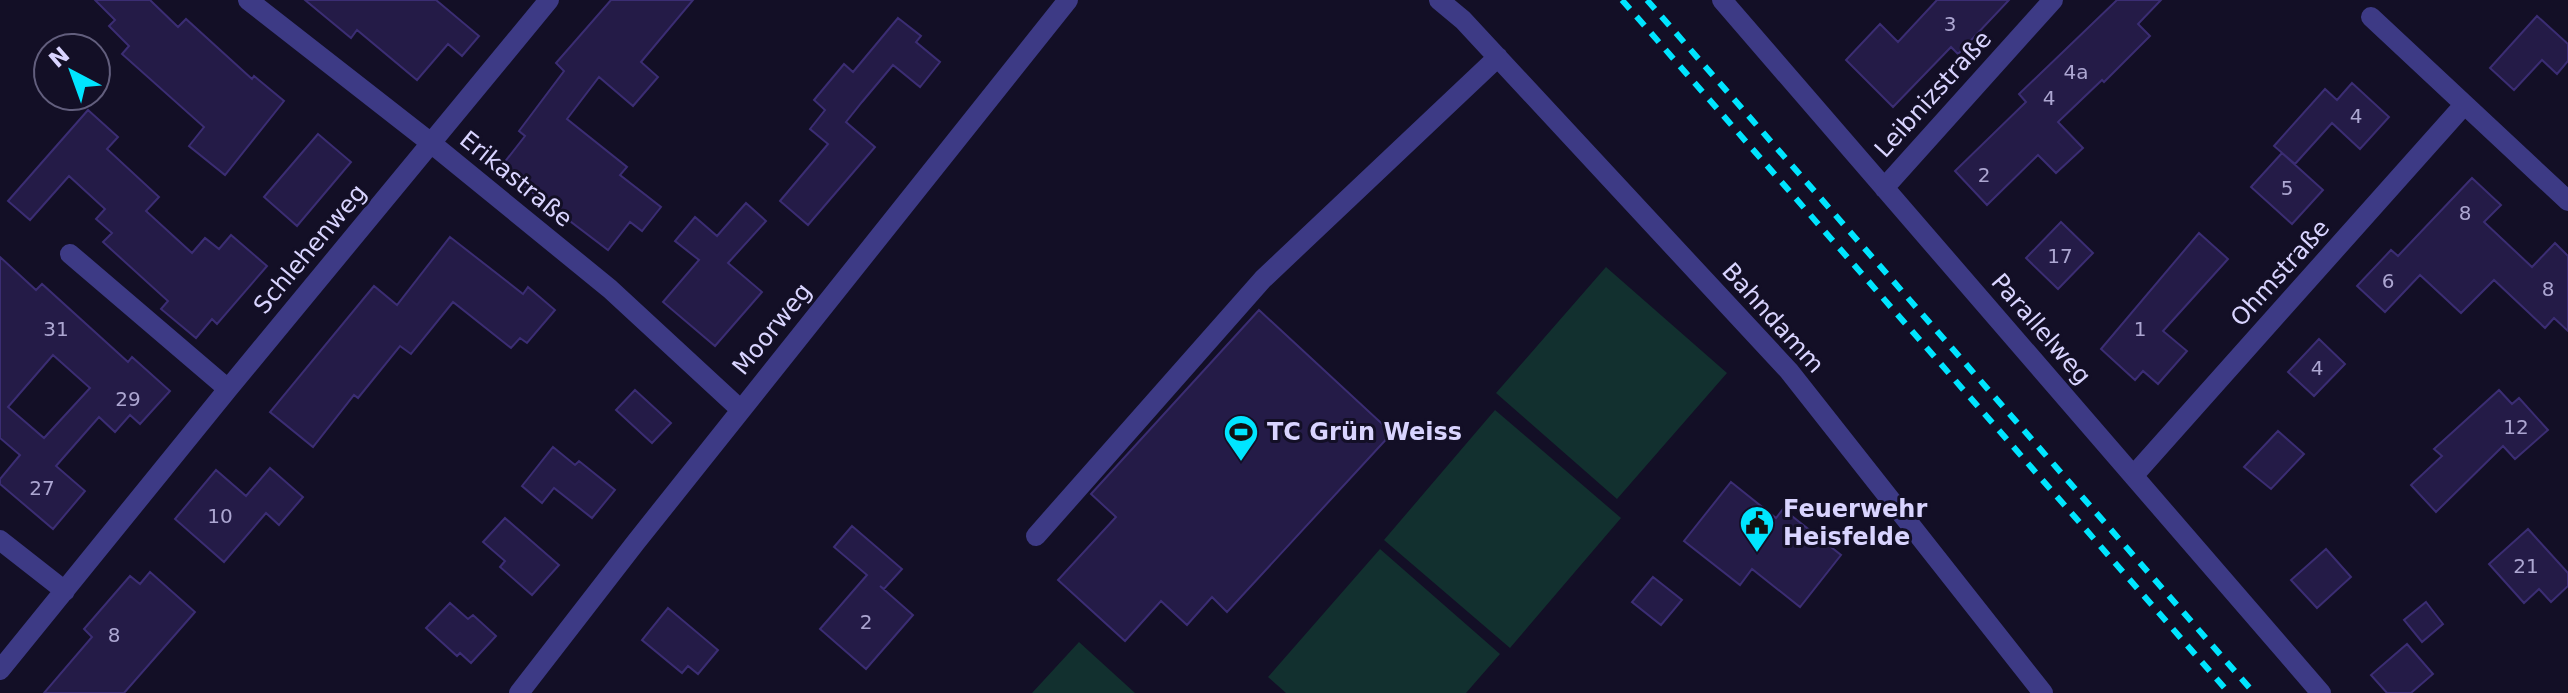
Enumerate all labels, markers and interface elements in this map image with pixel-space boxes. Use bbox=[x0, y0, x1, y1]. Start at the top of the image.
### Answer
house number: 3 bbox=[1944, 12, 1956, 36]
street label: Leibnizstraße bbox=[1869, 25, 1997, 163]
north arrow bbox=[32, 32, 112, 112]
text: N bbox=[44, 42, 74, 73]
house number: 4a bbox=[2064, 60, 2088, 84]
house number: 4 bbox=[2043, 86, 2055, 110]
house number: 4 bbox=[2350, 104, 2362, 128]
street label: Erikastraße bbox=[454, 125, 578, 233]
house number: 2 bbox=[1978, 163, 1990, 187]
house number: 5 bbox=[2281, 176, 2293, 200]
street label: Schlehenweg bbox=[248, 179, 372, 319]
house number: 8 bbox=[2459, 201, 2471, 225]
street label: Ohmstraße bbox=[2225, 214, 2335, 332]
house number: 17 bbox=[2047, 244, 2073, 268]
street label: Bahndamm bbox=[1716, 257, 1830, 379]
street label: Parallelweg bbox=[1985, 268, 2097, 390]
house number: 6 bbox=[2382, 269, 2394, 293]
house number: 8 bbox=[2542, 277, 2554, 301]
street label: Moorweg bbox=[727, 278, 817, 380]
house number: 31 bbox=[43, 317, 69, 341]
house number: 1 bbox=[2134, 317, 2146, 341]
house number: 4 bbox=[2311, 356, 2323, 380]
house number: 29 bbox=[115, 387, 141, 411]
sports icon: TC Grün Weiss bbox=[1222, 413, 1260, 463]
house number: 12 bbox=[2503, 415, 2529, 439]
place label: TC Grün Weiss bbox=[1267, 418, 1462, 446]
house number: 27 bbox=[29, 476, 55, 500]
place label: Feuerwehr Heisfelde bbox=[1783, 495, 1927, 551]
house number: 10 bbox=[207, 504, 233, 528]
public building icon: Feuerwehr Heisfelde bbox=[1738, 504, 1776, 554]
house number: 21 bbox=[2513, 554, 2539, 578]
house number: 2 bbox=[860, 610, 872, 634]
house number: 8 bbox=[108, 623, 120, 647]

